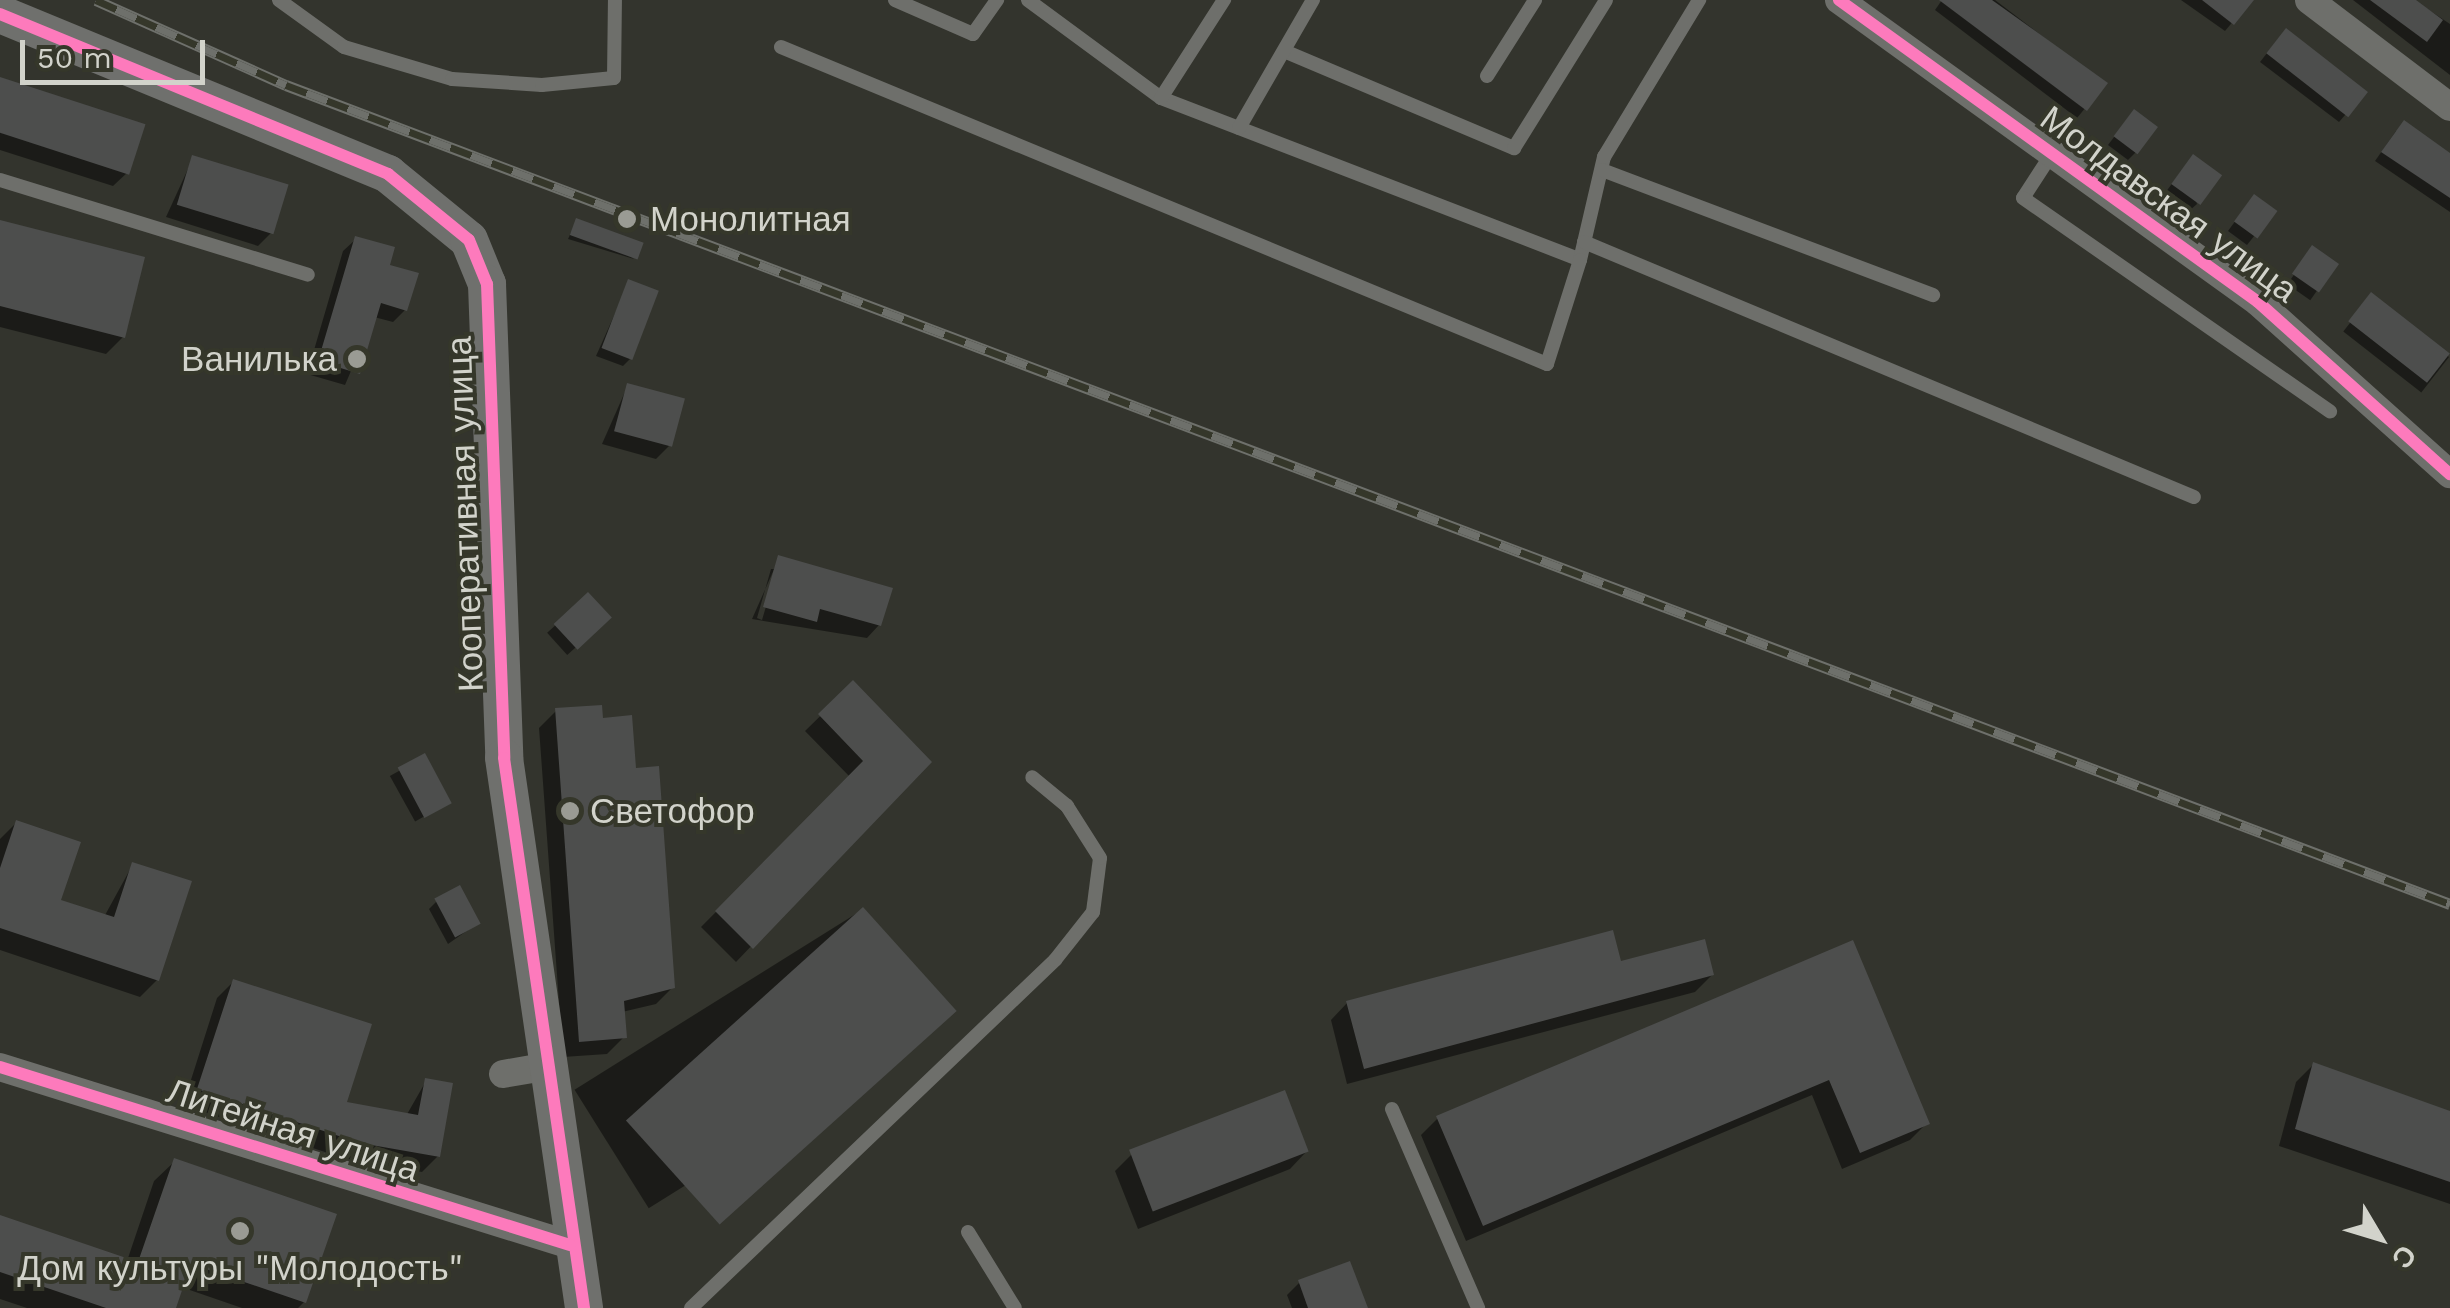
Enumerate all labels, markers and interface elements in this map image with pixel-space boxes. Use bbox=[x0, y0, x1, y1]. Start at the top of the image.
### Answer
scale bar bbox=[25, 20, 210, 82]
text: 50 m bbox=[37, 40, 112, 75]
street label: Молдавская улица bbox=[2033, 97, 2305, 311]
place label: Монолитная bbox=[650, 198, 851, 240]
marker: Монолитная bbox=[614, 206, 640, 232]
street label: Кооперативная улица bbox=[438, 335, 492, 693]
place label: Ванилька bbox=[181, 338, 337, 380]
marker: Ванилька bbox=[346, 348, 368, 370]
place label: Светофор bbox=[590, 790, 755, 832]
marker: Светофор bbox=[559, 800, 581, 822]
street label: Литейная улица bbox=[161, 1069, 425, 1191]
north arrow bbox=[2330, 1188, 2430, 1288]
marker: Дом культуры "Молодость" bbox=[229, 1220, 251, 1242]
text: С bbox=[2385, 1239, 2423, 1275]
place label: Дом культуры "Молодость" bbox=[17, 1247, 463, 1289]

